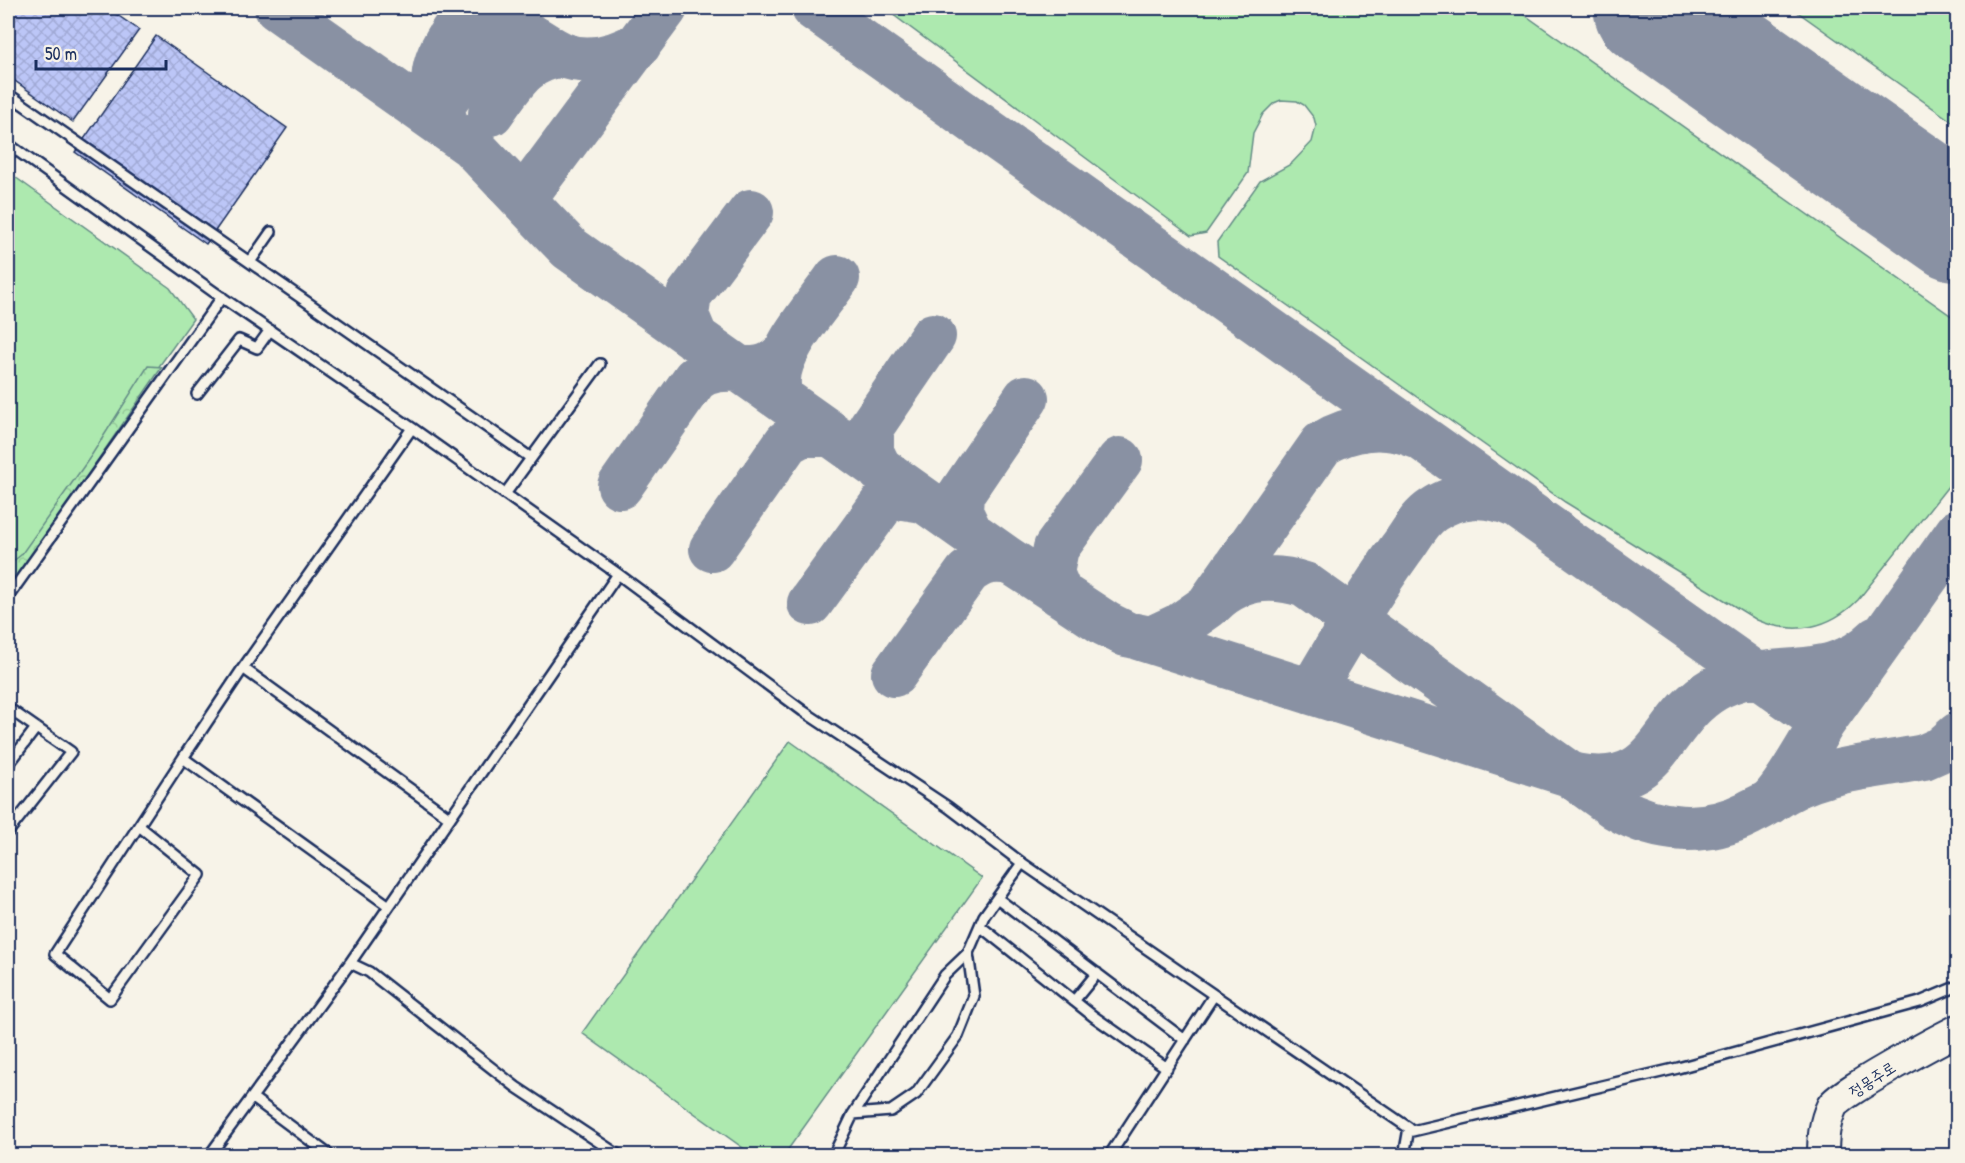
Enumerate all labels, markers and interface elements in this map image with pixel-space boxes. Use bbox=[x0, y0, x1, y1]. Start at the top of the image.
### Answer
scale bar bbox=[36, 33, 166, 71]
text: 50 m bbox=[45, 41, 77, 66]
street label: 정몽주로 bbox=[1844, 1056, 1900, 1102]

